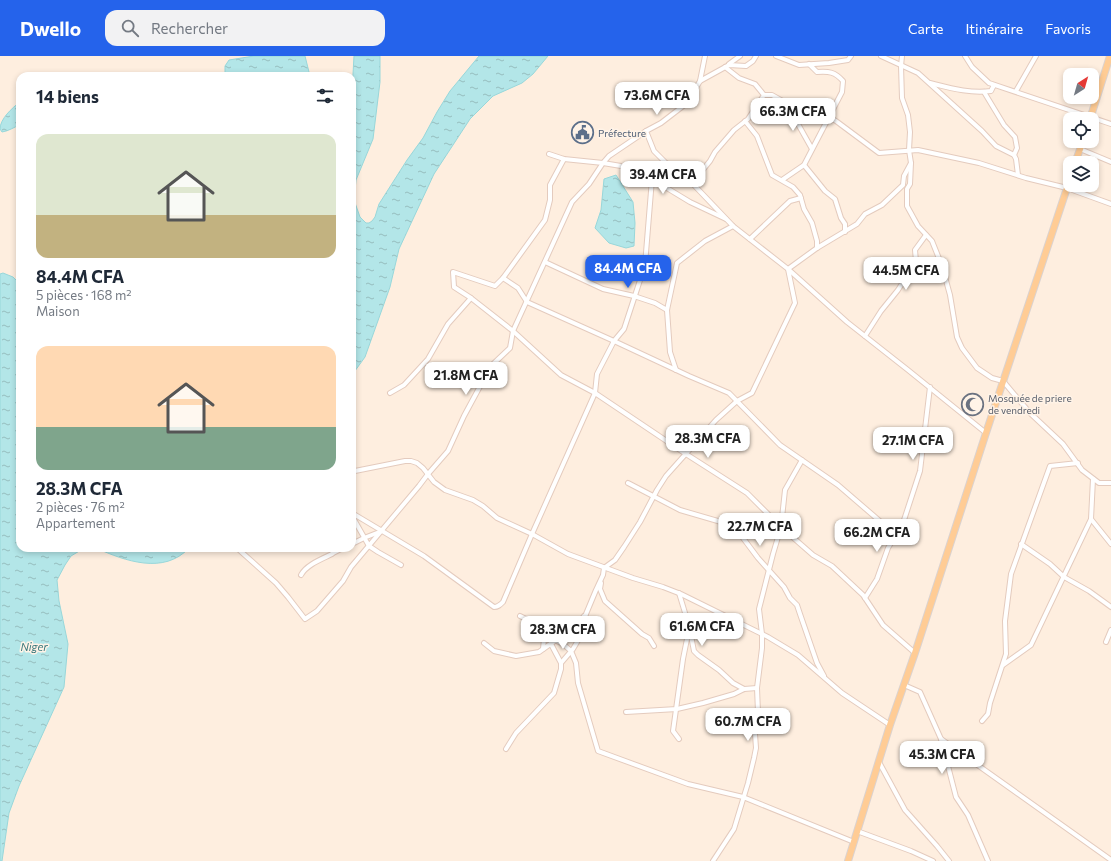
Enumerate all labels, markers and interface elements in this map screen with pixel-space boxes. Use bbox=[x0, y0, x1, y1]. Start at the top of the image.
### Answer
search box bbox=[105, 10, 385, 46]
text: Dwello bbox=[20, 17, 81, 40]
icon: search bbox=[119, 17, 141, 39]
text: Rechercher bbox=[151, 19, 228, 37]
text: Carte bbox=[908, 20, 943, 37]
text: Itinéraire bbox=[965, 20, 1023, 37]
text: Favoris bbox=[1045, 20, 1091, 37]
north arrow bbox=[1063, 68, 1099, 104]
map controls bbox=[1063, 68, 1099, 192]
pin: 73.6M CFA bbox=[611, 82, 703, 116]
icon: filters bbox=[314, 85, 336, 107]
text: 14 biens bbox=[36, 86, 99, 107]
text: 73.6M CFA bbox=[624, 87, 690, 103]
pin: 66.3M CFA bbox=[747, 98, 839, 132]
text: 66.3M CFA bbox=[759, 103, 827, 119]
button: locate bbox=[1063, 112, 1099, 148]
public building icon: Préfecture bbox=[570, 120, 596, 146]
place label: Préfecture bbox=[598, 127, 646, 139]
button: layers bbox=[1063, 156, 1099, 192]
icon: home bbox=[150, 160, 222, 232]
pin: 39.4M CFA bbox=[617, 161, 709, 195]
text: 39.4M CFA bbox=[630, 166, 696, 182]
pin: 84.4M CFA bbox=[582, 255, 674, 289]
pin: 44.5M CFA bbox=[860, 257, 952, 291]
text: 84.4M CFA bbox=[594, 260, 662, 276]
text: 44.5M CFA bbox=[872, 262, 940, 278]
text: 84.4M CFA bbox=[36, 266, 124, 287]
text: 5 pièces · 168 m² bbox=[36, 287, 132, 303]
text: Maison bbox=[36, 303, 80, 319]
pin: 21.8M CFA bbox=[420, 362, 512, 396]
text: 21.8M CFA bbox=[434, 367, 498, 383]
icon: home bbox=[150, 372, 222, 444]
mosque icon: Mosquée de priere de vendredi bbox=[959, 391, 985, 417]
place label: Mosquée de priere de vendredi bbox=[988, 392, 1072, 416]
pin: 28.3M CFA bbox=[662, 425, 754, 459]
pin: 27.1M CFA bbox=[867, 427, 959, 461]
text: 28.3M CFA bbox=[675, 430, 741, 446]
text: 27.1M CFA bbox=[882, 432, 944, 448]
text: 28.3M CFA bbox=[36, 478, 123, 499]
text: 2 pièces · 76 m² bbox=[36, 499, 125, 515]
pin: 22.7M CFA bbox=[714, 513, 806, 547]
text: Appartement bbox=[36, 515, 115, 531]
text: 22.7M CFA bbox=[727, 518, 793, 534]
pin: 66.2M CFA bbox=[831, 519, 923, 553]
text: 66.2M CFA bbox=[844, 524, 910, 540]
pin: 61.6M CFA bbox=[656, 613, 748, 647]
pin: 28.3M CFA bbox=[517, 616, 609, 650]
text: 61.6M CFA bbox=[669, 618, 735, 634]
text: 28.3M CFA bbox=[530, 621, 596, 637]
water label: Niger bbox=[20, 640, 48, 653]
pin: 60.7M CFA bbox=[702, 708, 794, 742]
text: 60.7M CFA bbox=[714, 713, 782, 729]
pin: 45.3M CFA bbox=[896, 741, 988, 775]
text: 45.3M CFA bbox=[909, 746, 975, 762]

